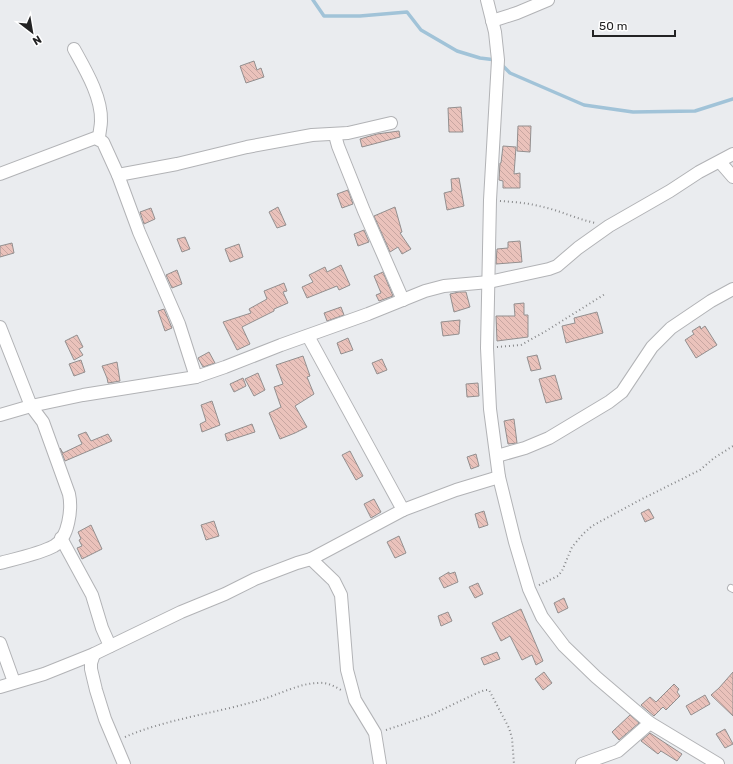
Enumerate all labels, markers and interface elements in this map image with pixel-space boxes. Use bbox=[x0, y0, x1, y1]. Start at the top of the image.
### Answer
north arrow bbox=[12, 12, 52, 52]
scale bar bbox=[593, 12, 675, 38]
text: 50 m bbox=[599, 19, 627, 33]
text: N bbox=[30, 33, 44, 48]

